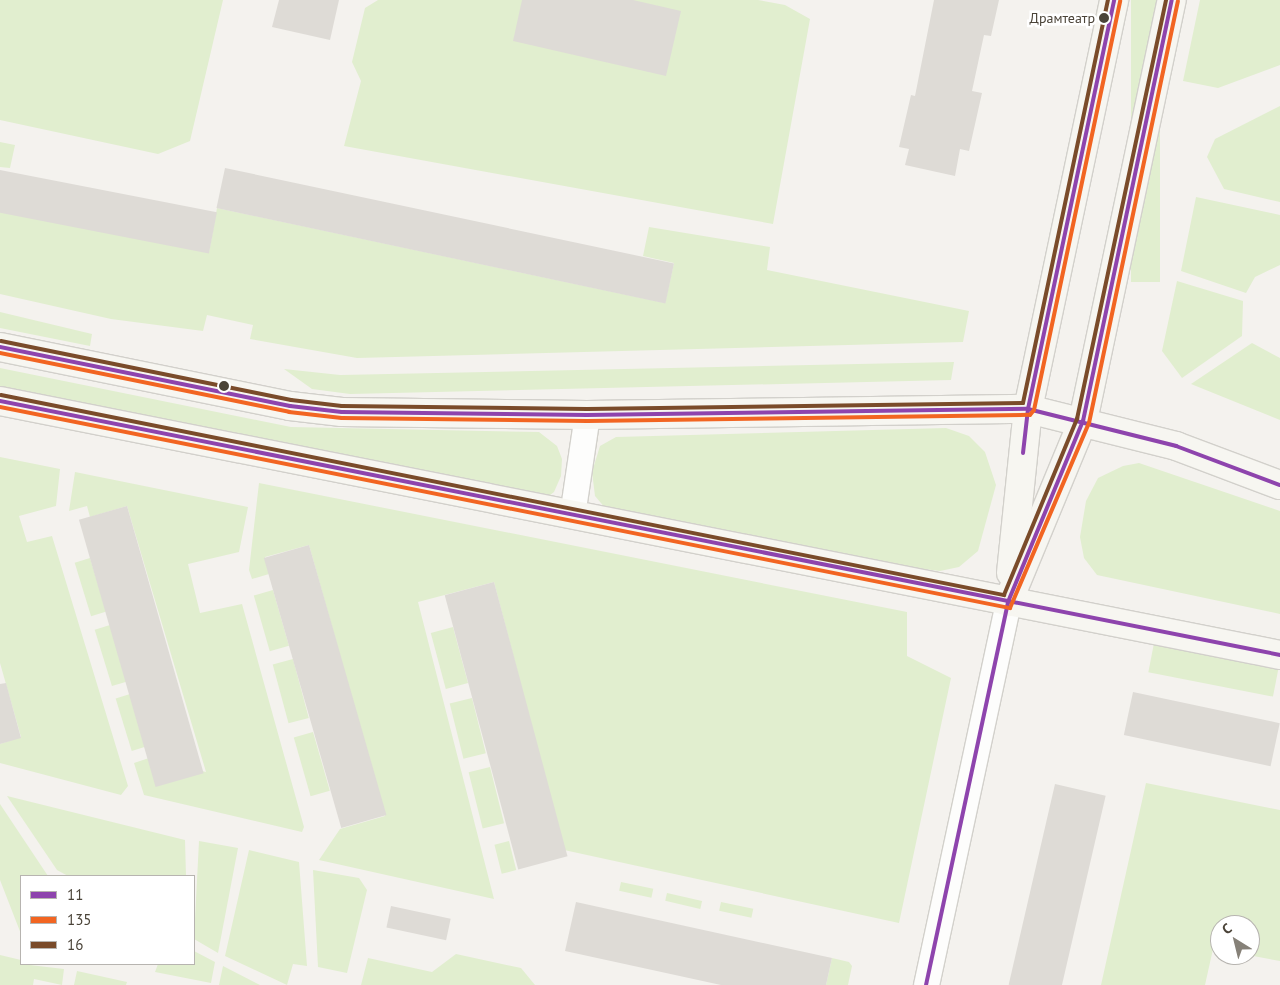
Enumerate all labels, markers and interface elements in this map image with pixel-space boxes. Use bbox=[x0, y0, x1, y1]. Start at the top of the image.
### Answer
place label: Драмтеатр bbox=[1030, 10, 1095, 26]
marker: Драмтеатр bbox=[1099, 13, 1109, 23]
unlabelled marker bbox=[219, 381, 229, 391]
legend bbox=[20, 875, 195, 965]
text: 11 bbox=[67, 885, 83, 904]
text: 135 bbox=[67, 910, 92, 929]
north arrow bbox=[1210, 915, 1260, 965]
text: С bbox=[1218, 919, 1235, 938]
text: 16 bbox=[67, 935, 83, 954]

